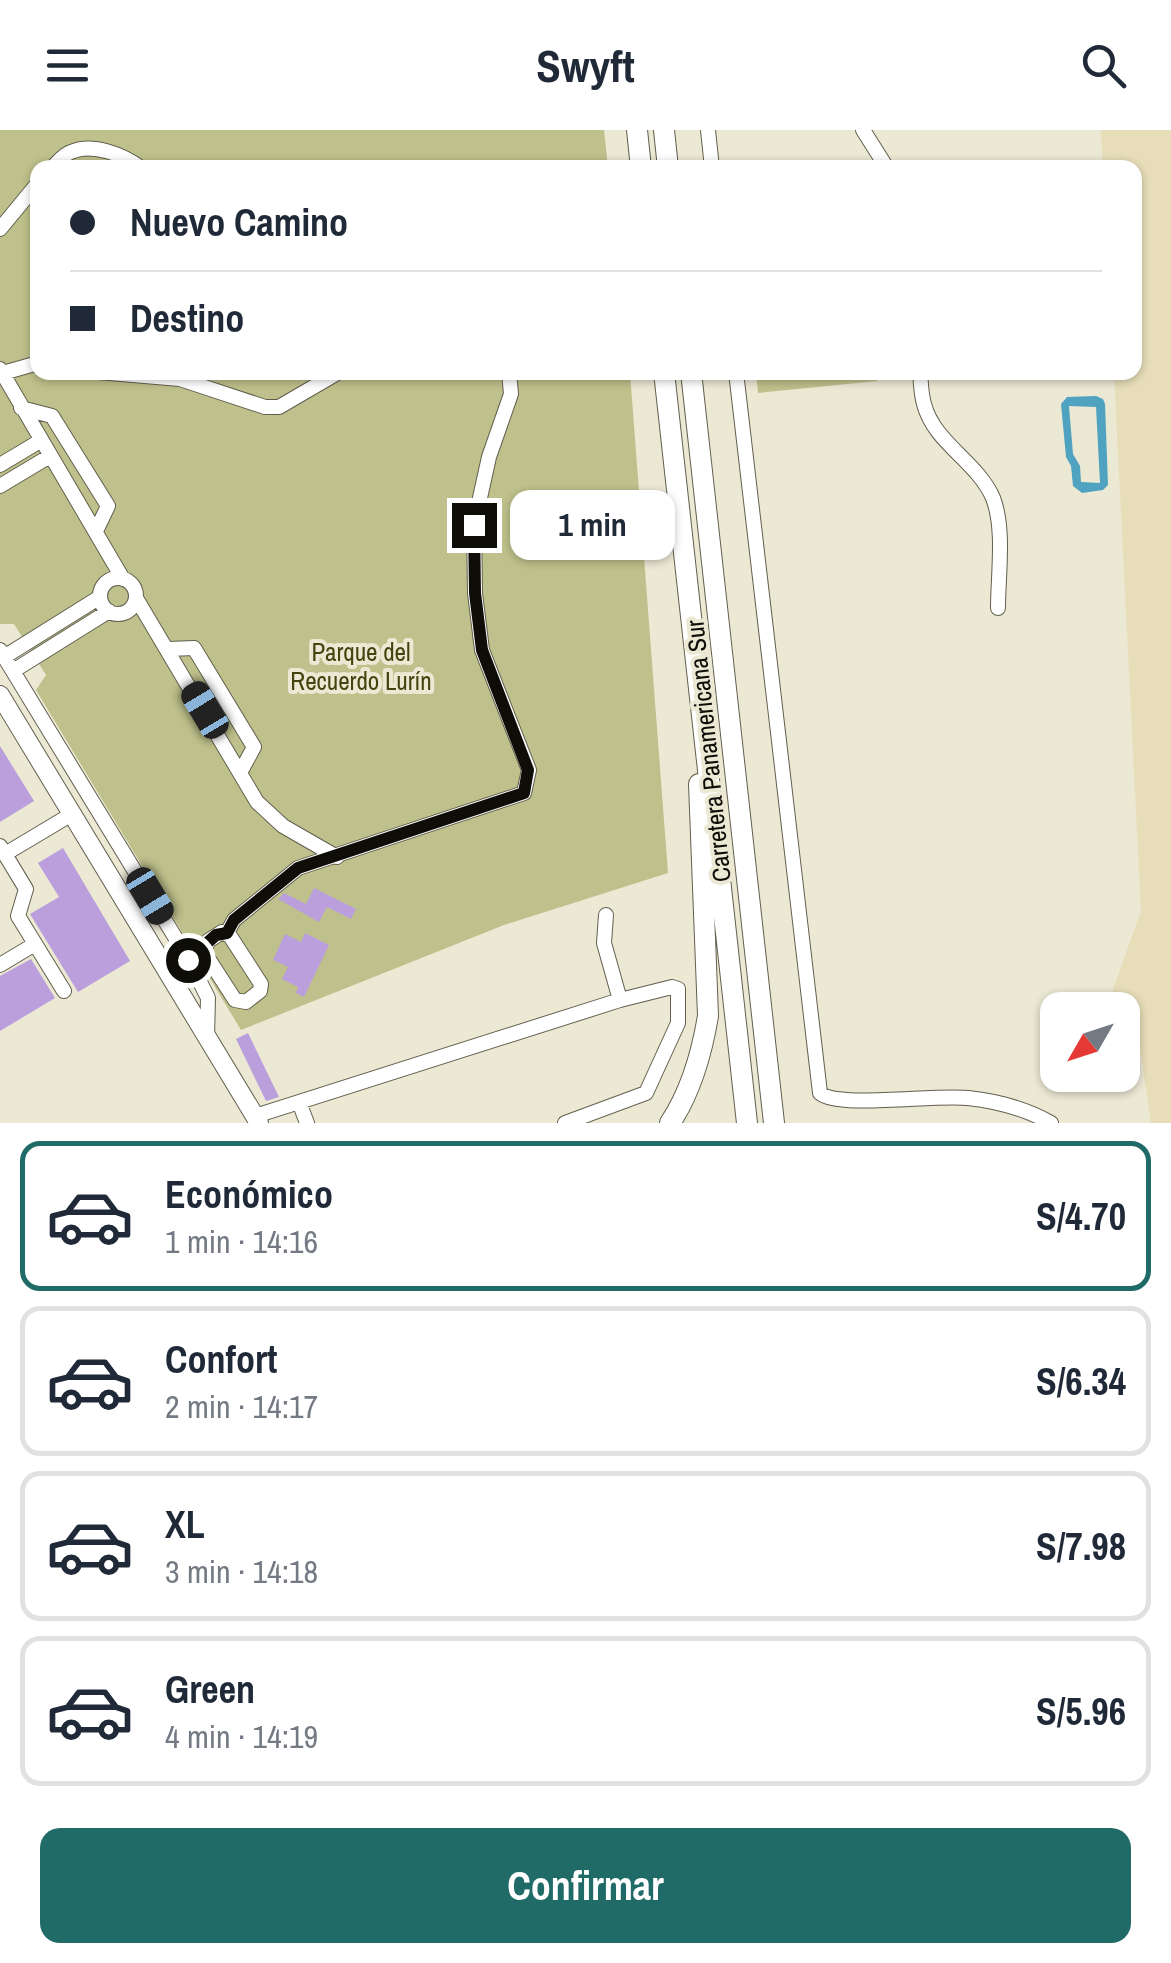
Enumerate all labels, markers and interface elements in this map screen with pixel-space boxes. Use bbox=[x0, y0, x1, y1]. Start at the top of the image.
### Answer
text: Swyft bbox=[536, 35, 635, 96]
icon: menu bbox=[40, 38, 95, 93]
icon: search bbox=[1076, 38, 1131, 93]
text: Nuevo Camino bbox=[130, 197, 348, 248]
text: Destino bbox=[130, 293, 244, 344]
callout: 1 min bbox=[509, 490, 674, 560]
route end bbox=[452, 503, 497, 548]
text: 1 min bbox=[558, 503, 627, 546]
street label: Carretera Panamericana Sur bbox=[677, 618, 739, 884]
park label: Parque del Recuerdo Lurín bbox=[290, 635, 432, 698]
car bbox=[177, 677, 233, 743]
car bbox=[122, 863, 178, 929]
route start bbox=[166, 938, 211, 983]
north arrow bbox=[1040, 992, 1140, 1092]
map controls bbox=[1040, 992, 1140, 1092]
text: Económico bbox=[165, 1169, 333, 1220]
icon: car bbox=[45, 1171, 135, 1261]
text: S/4.70 bbox=[1036, 1191, 1126, 1242]
text: 1 min · 14:16 bbox=[165, 1220, 318, 1263]
text: Confort bbox=[165, 1334, 277, 1385]
icon: car bbox=[45, 1336, 135, 1426]
text: S/6.34 bbox=[1036, 1356, 1126, 1407]
text: 2 min · 14:17 bbox=[165, 1385, 318, 1428]
text: XL bbox=[165, 1499, 205, 1550]
icon: car bbox=[45, 1501, 135, 1591]
text: S/7.98 bbox=[1036, 1521, 1126, 1572]
text: 3 min · 14:18 bbox=[165, 1550, 318, 1593]
text: Green bbox=[165, 1664, 255, 1715]
icon: car bbox=[45, 1666, 135, 1756]
text: S/5.96 bbox=[1036, 1686, 1126, 1737]
text: 4 min · 14:19 bbox=[165, 1715, 318, 1758]
button: Confirmar bbox=[40, 1828, 1131, 1943]

